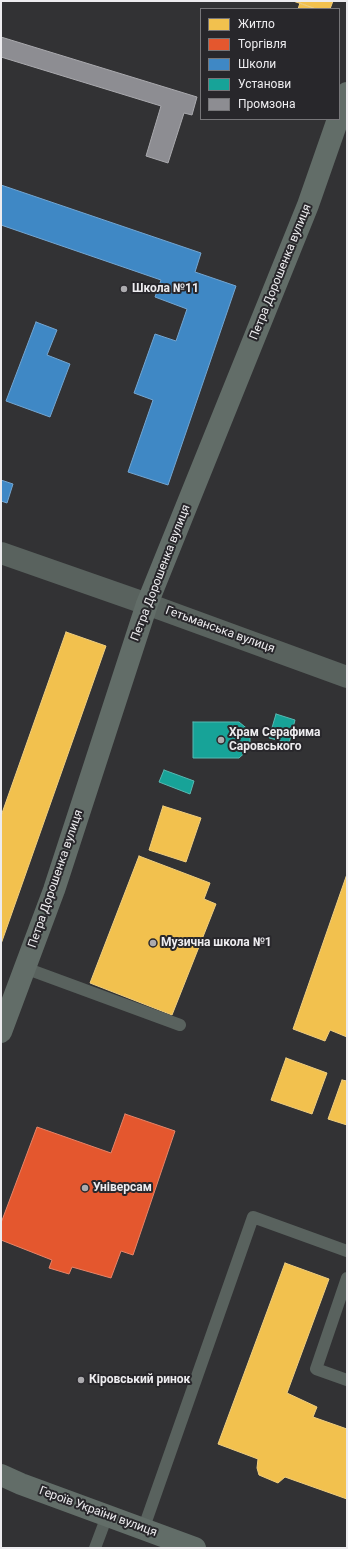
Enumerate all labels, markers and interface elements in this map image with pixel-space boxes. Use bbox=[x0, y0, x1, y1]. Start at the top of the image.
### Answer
legend bbox=[200, 8, 340, 120]
text: Житло bbox=[238, 17, 275, 31]
text: Торгівля bbox=[238, 37, 287, 51]
text: Школи bbox=[238, 57, 276, 71]
text: Установи bbox=[238, 77, 291, 91]
text: Промзона bbox=[238, 97, 295, 111]
street label: Петра Дорошенка вулиця bbox=[247, 202, 315, 342]
place label: Школа №11 bbox=[132, 282, 199, 296]
marker: Школа №11 bbox=[119, 284, 129, 294]
street label: Петра Дорошенка вулиця bbox=[128, 503, 194, 643]
street label: Гетьманська вулиця bbox=[163, 604, 277, 656]
place label: Храм Серафима Саровського bbox=[229, 726, 320, 754]
marker: Храм Серафима Саровського bbox=[216, 735, 226, 745]
street label: Петра Дорошенка вулиця bbox=[26, 808, 86, 950]
place label: Музична школа №1 bbox=[161, 936, 272, 950]
marker: Музична школа №1 bbox=[148, 938, 158, 948]
place label: Універсам bbox=[93, 1181, 152, 1195]
marker: Універсам bbox=[80, 1183, 90, 1193]
place label: Кіровський ринок bbox=[89, 1373, 190, 1387]
marker: Кіровський ринок bbox=[76, 1375, 86, 1385]
street label: Героїв України вулиця bbox=[37, 1484, 159, 1540]

